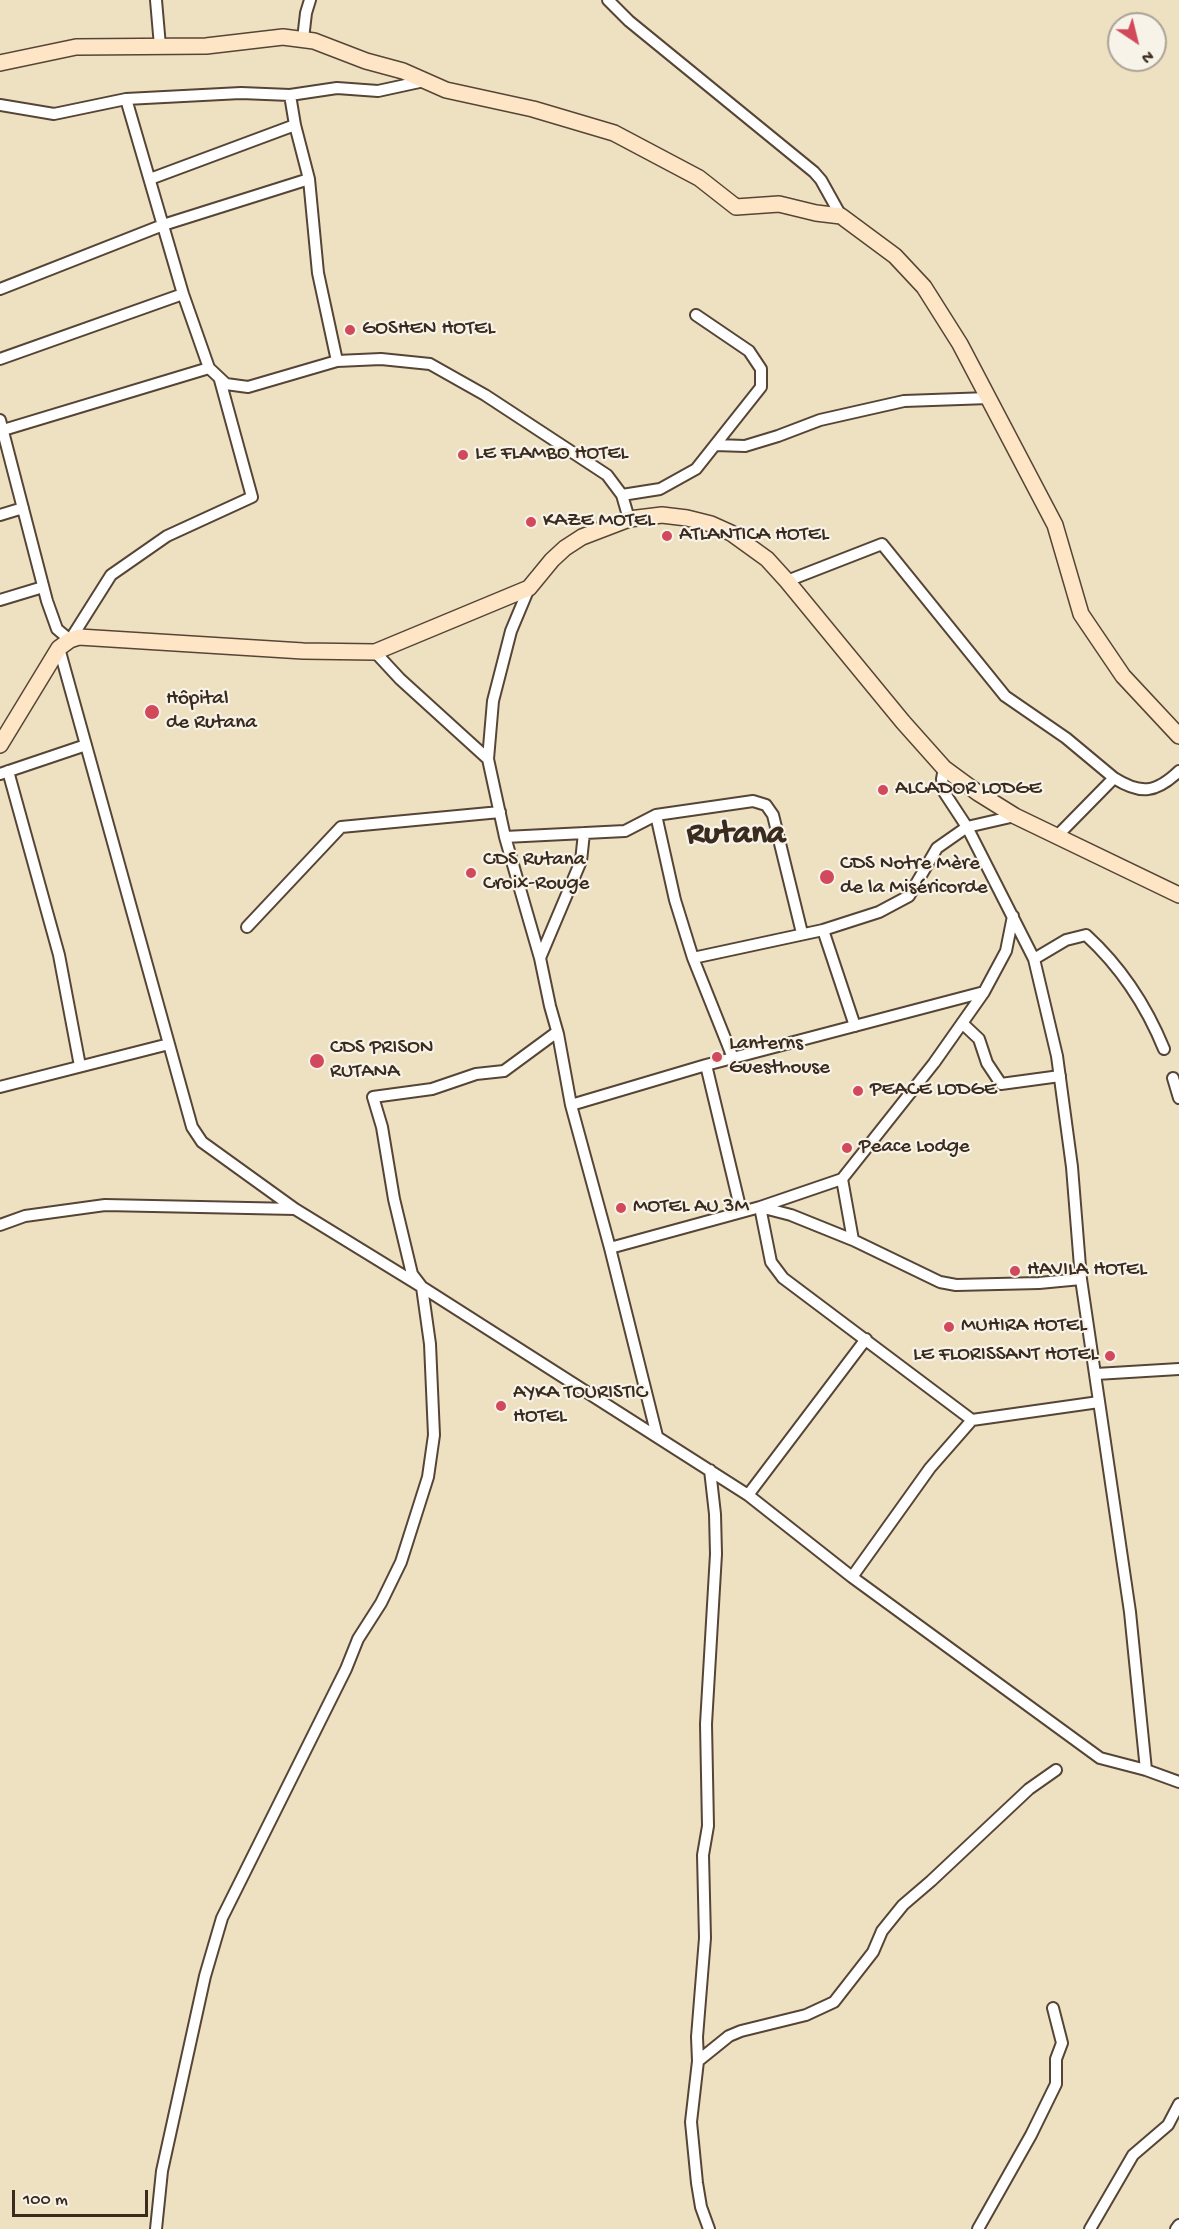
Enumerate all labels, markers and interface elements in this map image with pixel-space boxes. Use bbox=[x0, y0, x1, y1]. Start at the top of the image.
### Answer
north arrow bbox=[1107, 12, 1167, 72]
text: N bbox=[1137, 45, 1156, 66]
place label: GOSHEN HOTEL bbox=[362, 317, 495, 343]
marker: GOSHEN HOTEL bbox=[343, 323, 357, 337]
place label: LE FLAMBO HOTEL bbox=[475, 442, 628, 468]
marker: LE FLAMBO HOTEL bbox=[456, 448, 470, 462]
place label: KAZE MOTEL bbox=[543, 509, 655, 535]
marker: KAZE MOTEL bbox=[524, 515, 538, 529]
place label: ATLANTICA HOTEL bbox=[679, 523, 829, 549]
marker: ATLANTICA HOTEL bbox=[660, 529, 674, 543]
place label: Hôpital de Rutana bbox=[166, 687, 257, 737]
marker: Hôpital de Rutana bbox=[143, 703, 161, 721]
place label: ALCADOR LODGE bbox=[895, 777, 1042, 803]
marker: ALCADOR LODGE bbox=[876, 783, 890, 797]
district label: Rutana bbox=[687, 816, 785, 856]
place label: CDS Rutana Croix-Rouge bbox=[483, 848, 589, 898]
place label: CDS Notre Mère de la Miséricorde bbox=[840, 852, 988, 902]
marker: CDS Rutana Croix-Rouge bbox=[464, 866, 478, 880]
marker: CDS Notre Mère de la Miséricorde bbox=[818, 868, 836, 886]
place label: Lanterns Guesthouse bbox=[729, 1032, 830, 1082]
place label: CDS PRISON RUTANA bbox=[330, 1036, 434, 1086]
marker: Lanterns Guesthouse bbox=[710, 1050, 724, 1064]
marker: CDS PRISON RUTANA bbox=[308, 1052, 326, 1070]
place label: PEACE LODGE bbox=[870, 1078, 997, 1104]
marker: PEACE LODGE bbox=[851, 1084, 865, 1098]
place label: Peace Lodge bbox=[859, 1135, 970, 1161]
marker: Peace Lodge bbox=[840, 1141, 854, 1155]
place label: MOTEL AU 3M bbox=[633, 1195, 749, 1221]
marker: MOTEL AU 3M bbox=[614, 1201, 628, 1215]
place label: HAVILA HOTEL bbox=[1027, 1258, 1147, 1284]
marker: HAVILA HOTEL bbox=[1008, 1264, 1022, 1278]
place label: MUHIRA HOTEL bbox=[961, 1314, 1087, 1340]
marker: MUHIRA HOTEL bbox=[942, 1320, 956, 1334]
place label: LE FLORISSANT HOTEL bbox=[913, 1343, 1098, 1369]
marker: LE FLORISSANT HOTEL bbox=[1103, 1349, 1117, 1363]
place label: AYKA TOURISTIC HOTEL bbox=[513, 1381, 647, 1431]
marker: AYKA TOURISTIC HOTEL bbox=[494, 1399, 508, 1413]
scale bar bbox=[15, 2178, 152, 2216]
text: 100 m bbox=[23, 2190, 68, 2211]

